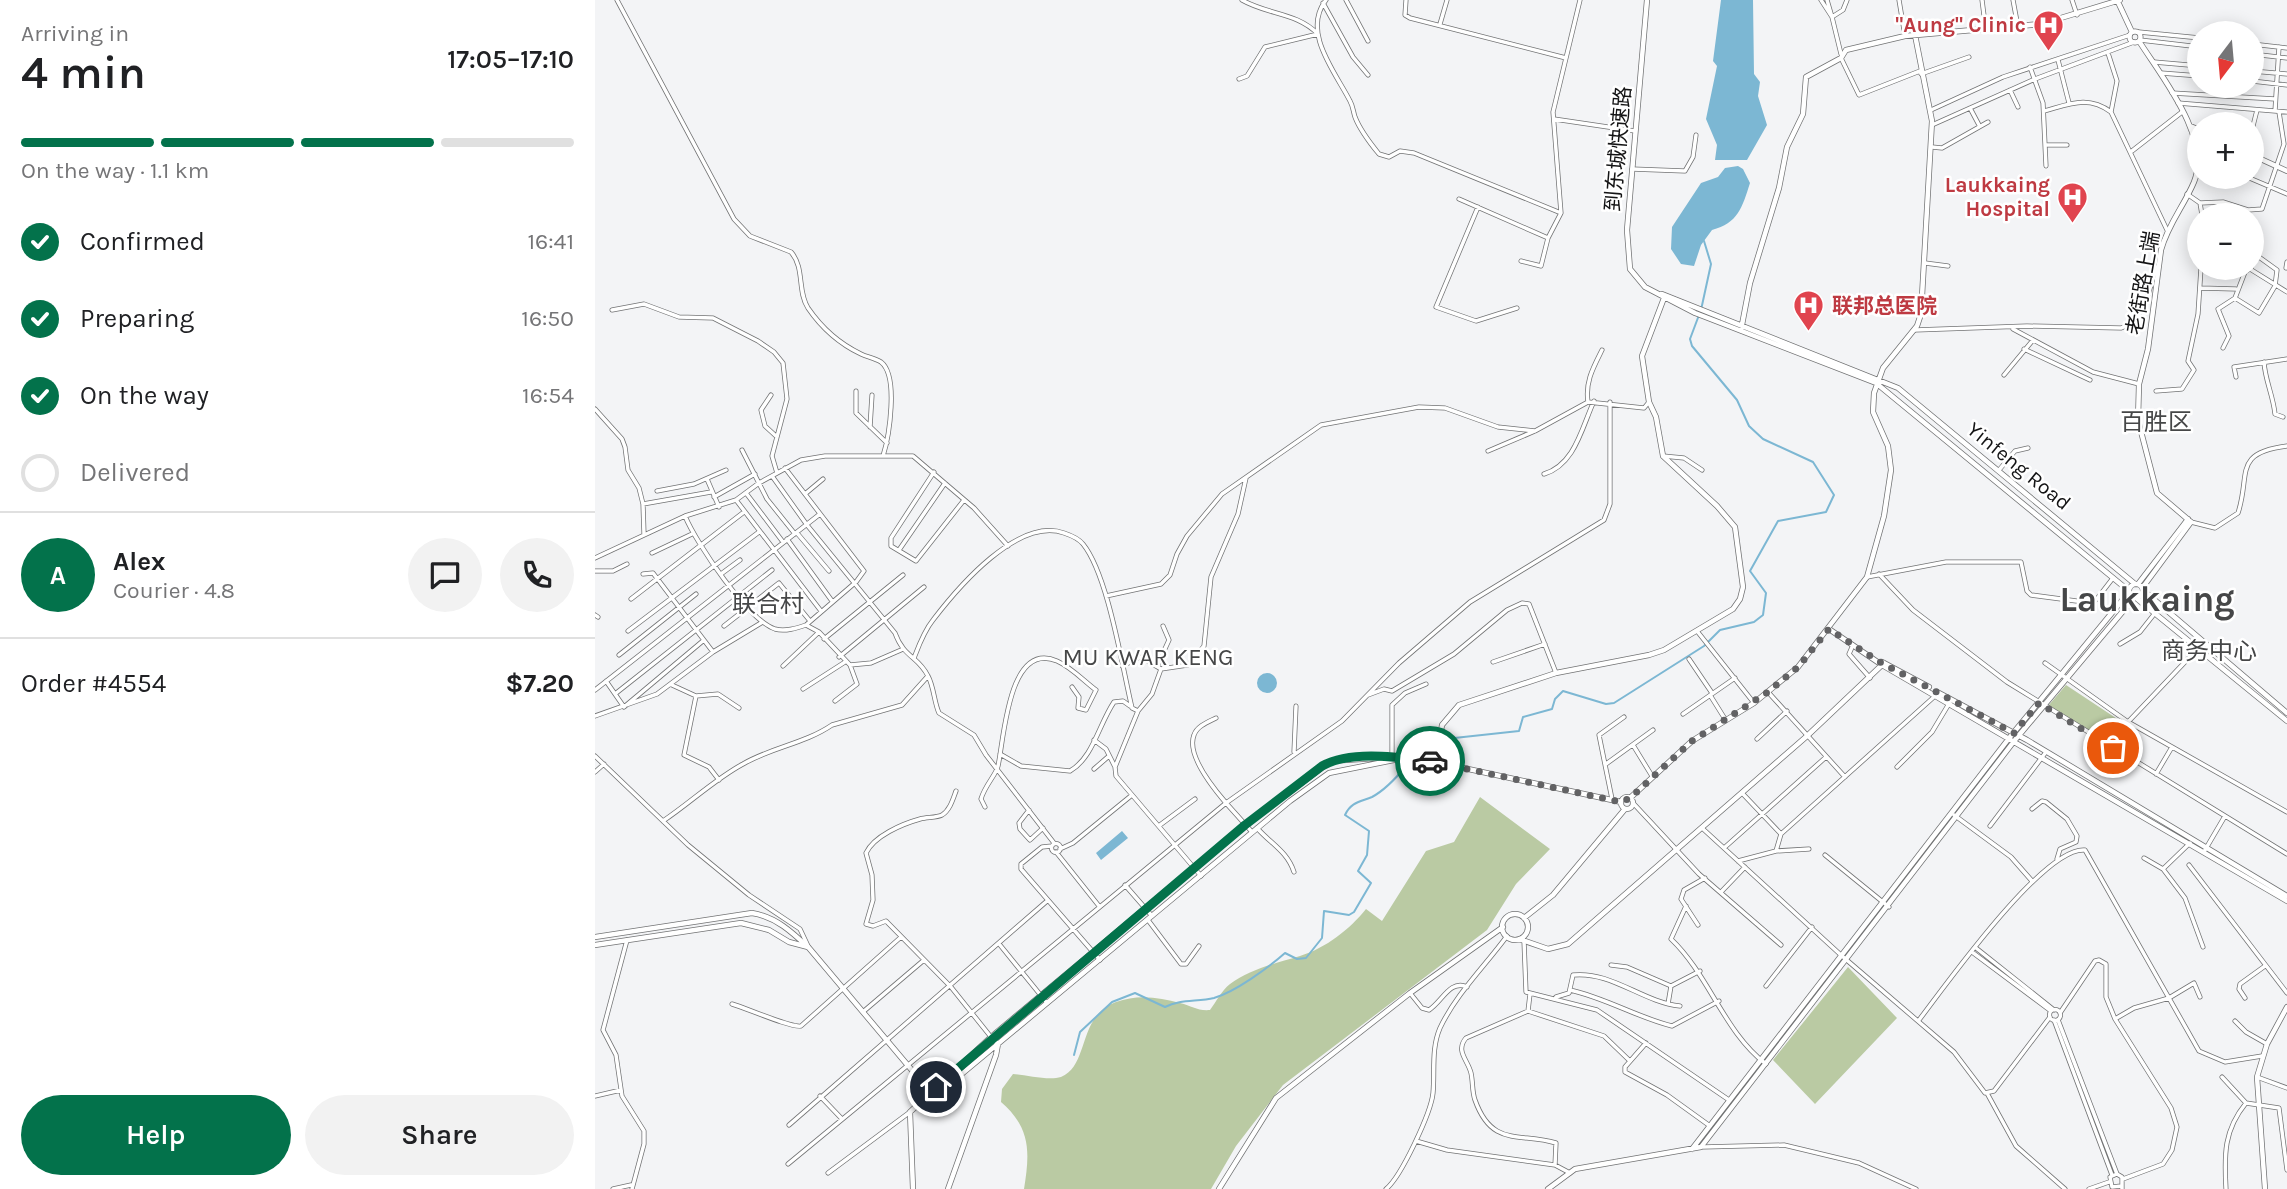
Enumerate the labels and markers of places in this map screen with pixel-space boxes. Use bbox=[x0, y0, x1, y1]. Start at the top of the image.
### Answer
hospital icon: "Aung" Clinic bbox=[2032, 8, 2066, 52]
place label: "Aung" Clinic bbox=[1895, 13, 2026, 37]
place label: Laukkaing Hospital bbox=[1945, 173, 2050, 221]
hospital icon: Laukkaing Hospital bbox=[2056, 180, 2090, 224]
hospital icon: 联邦总医院 bbox=[1792, 289, 1826, 333]
place label: 联邦总医院 bbox=[1832, 294, 1937, 318]
pin bbox=[2083, 718, 2143, 778]
pin bbox=[906, 1057, 966, 1117]

